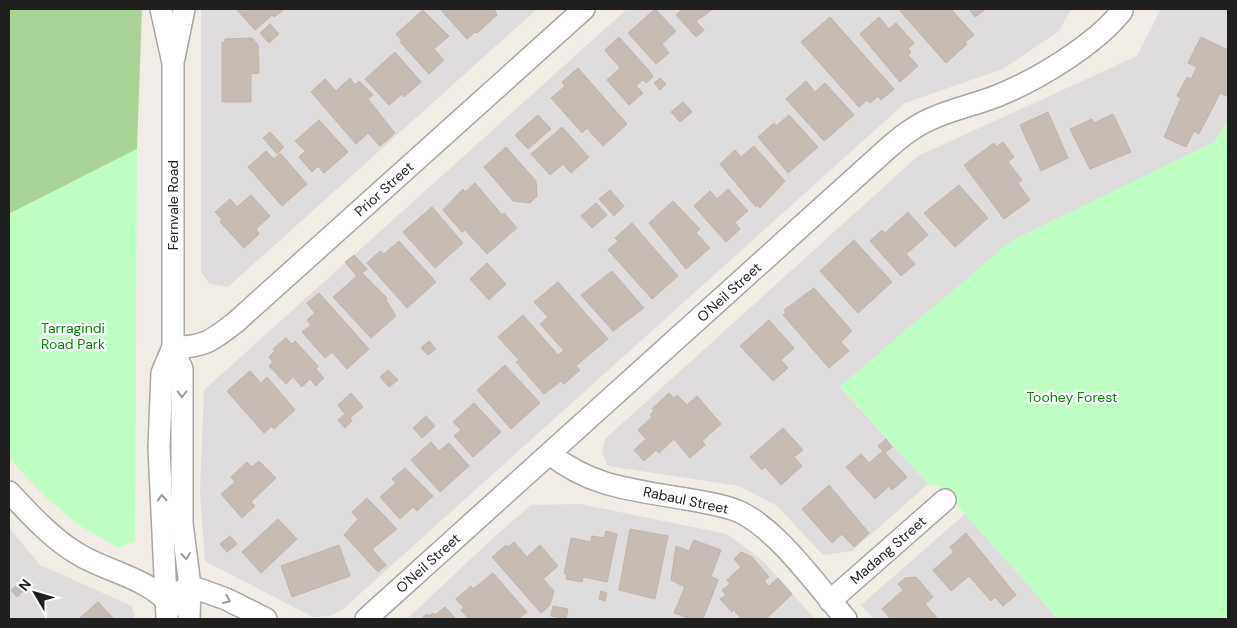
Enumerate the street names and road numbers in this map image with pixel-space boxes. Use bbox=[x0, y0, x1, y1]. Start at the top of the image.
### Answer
street label: Prior Street bbox=[351, 158, 417, 220]
street label: Fernvale Road bbox=[164, 160, 182, 250]
street label: O'Neil Street bbox=[693, 258, 765, 326]
street label: Rabaul Street bbox=[642, 482, 730, 518]
street label: Madang Street bbox=[846, 512, 930, 588]
street label: O'Neil Street bbox=[392, 529, 464, 597]

